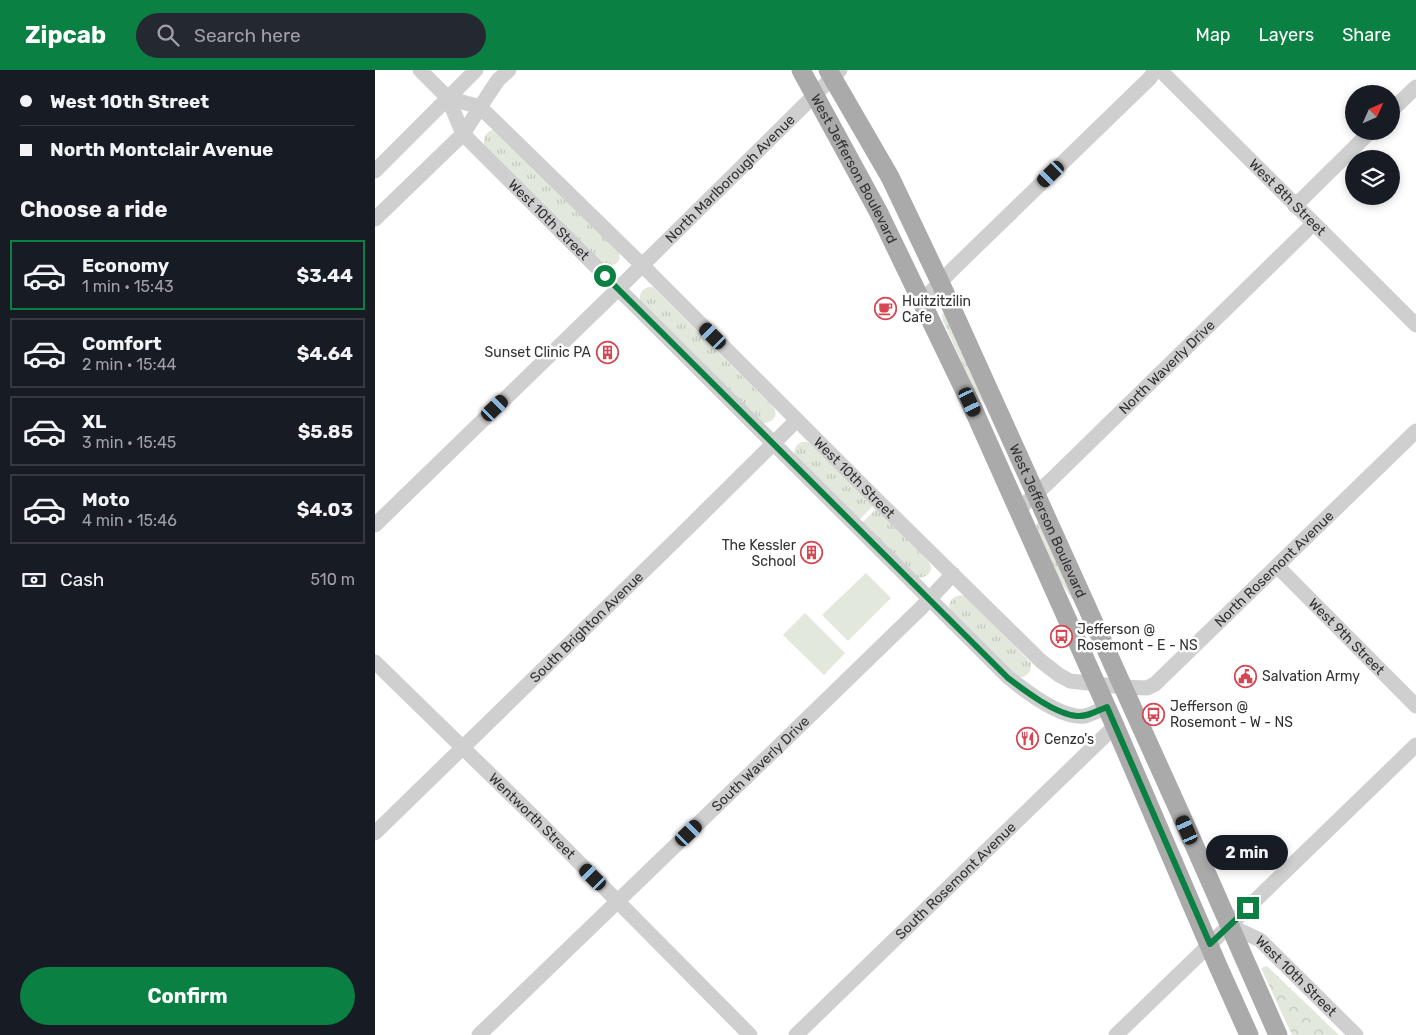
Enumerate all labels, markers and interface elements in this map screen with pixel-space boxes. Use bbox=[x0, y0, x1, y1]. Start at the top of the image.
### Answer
search box bbox=[136, 13, 486, 58]
text: Zipcab bbox=[25, 21, 106, 49]
icon: search bbox=[154, 21, 182, 49]
text: Search here bbox=[194, 24, 301, 47]
text: Map bbox=[1196, 24, 1231, 46]
text: Layers bbox=[1259, 24, 1314, 46]
text: Share bbox=[1342, 24, 1391, 46]
north arrow bbox=[1345, 85, 1400, 140]
map controls bbox=[1345, 85, 1400, 205]
text: West 10th Street bbox=[50, 90, 209, 113]
street label: West Jefferson Boulevard bbox=[807, 91, 900, 246]
street label: North Marlborough Avenue bbox=[662, 111, 799, 246]
text: North Montclair Avenue bbox=[50, 138, 273, 161]
button: layers bbox=[1345, 150, 1400, 205]
street label: West 8th Street bbox=[1245, 155, 1330, 240]
car bbox=[1035, 158, 1067, 190]
street label: West 10th Street bbox=[505, 176, 593, 264]
text: Choose a ride bbox=[20, 196, 167, 223]
icon: car bbox=[22, 253, 67, 298]
text: Economy bbox=[82, 254, 169, 277]
text: $3.44 bbox=[297, 264, 353, 287]
route start bbox=[594, 265, 616, 287]
text: 1 min · 15:43 bbox=[82, 277, 174, 296]
place label: Huitzitzilin Cafe bbox=[902, 293, 971, 326]
cafe icon: Huitzitzilin Cafe bbox=[874, 297, 898, 321]
street label: North Waverly Drive bbox=[1116, 317, 1219, 418]
car bbox=[697, 320, 728, 352]
icon: car bbox=[22, 331, 67, 376]
text: Comfort bbox=[82, 332, 162, 355]
building icon: Sunset Clinic PA bbox=[595, 340, 619, 364]
text: $4.64 bbox=[297, 342, 353, 365]
place label: Sunset Clinic PA bbox=[485, 344, 592, 361]
text: 2 min · 15:44 bbox=[82, 355, 177, 374]
car bbox=[956, 385, 983, 419]
car bbox=[478, 392, 511, 424]
icon: car bbox=[22, 409, 67, 454]
text: XL bbox=[82, 410, 106, 433]
text: $5.85 bbox=[298, 420, 353, 443]
text: 3 min · 15:45 bbox=[82, 433, 176, 452]
street label: West 10th Street bbox=[810, 434, 899, 522]
street label: West Jefferson Boulevard bbox=[1005, 441, 1090, 601]
icon: car bbox=[22, 487, 67, 532]
text: Moto bbox=[82, 488, 130, 511]
text: $4.03 bbox=[297, 498, 353, 521]
street label: North Rosemont Avenue bbox=[1211, 507, 1337, 631]
text: 4 min · 15:46 bbox=[82, 511, 177, 530]
place label: The Kessler School bbox=[722, 537, 797, 570]
building icon: The Kessler School bbox=[800, 541, 824, 565]
icon: cash bbox=[20, 566, 48, 594]
text: Cash bbox=[60, 568, 104, 591]
street label: South Brighton Avenue bbox=[526, 568, 647, 686]
text: 510 m bbox=[311, 570, 355, 589]
street label: West 9th Street bbox=[1305, 595, 1388, 679]
place label: Jefferson @ Rosemont - E - NS bbox=[1077, 621, 1198, 654]
bus stop icon: Jefferson @ Rosemont - E - NS bbox=[1049, 625, 1073, 649]
public building icon: Salvation Army bbox=[1234, 664, 1258, 688]
place label: Salvation Army bbox=[1262, 668, 1360, 685]
place label: Jefferson @ Rosemont - W - NS bbox=[1170, 698, 1293, 731]
bus stop icon: Jefferson @ Rosemont - W - NS bbox=[1142, 702, 1166, 726]
street label: South Waverly Drive bbox=[708, 713, 813, 815]
restaurant icon: Cenzo's bbox=[1016, 727, 1040, 751]
place label: Cenzo's bbox=[1044, 731, 1094, 748]
street label: Wentworth Street bbox=[485, 770, 579, 863]
car bbox=[1174, 813, 1199, 847]
car bbox=[673, 817, 705, 849]
street label: South Rosemont Avenue bbox=[892, 819, 1020, 943]
callout: 2 min bbox=[1207, 836, 1289, 870]
text: 2 min bbox=[1225, 843, 1269, 862]
car bbox=[577, 861, 608, 893]
route end bbox=[1237, 897, 1259, 919]
street label: West 10th Street bbox=[1252, 932, 1340, 1020]
button: Confirm bbox=[20, 967, 355, 1025]

